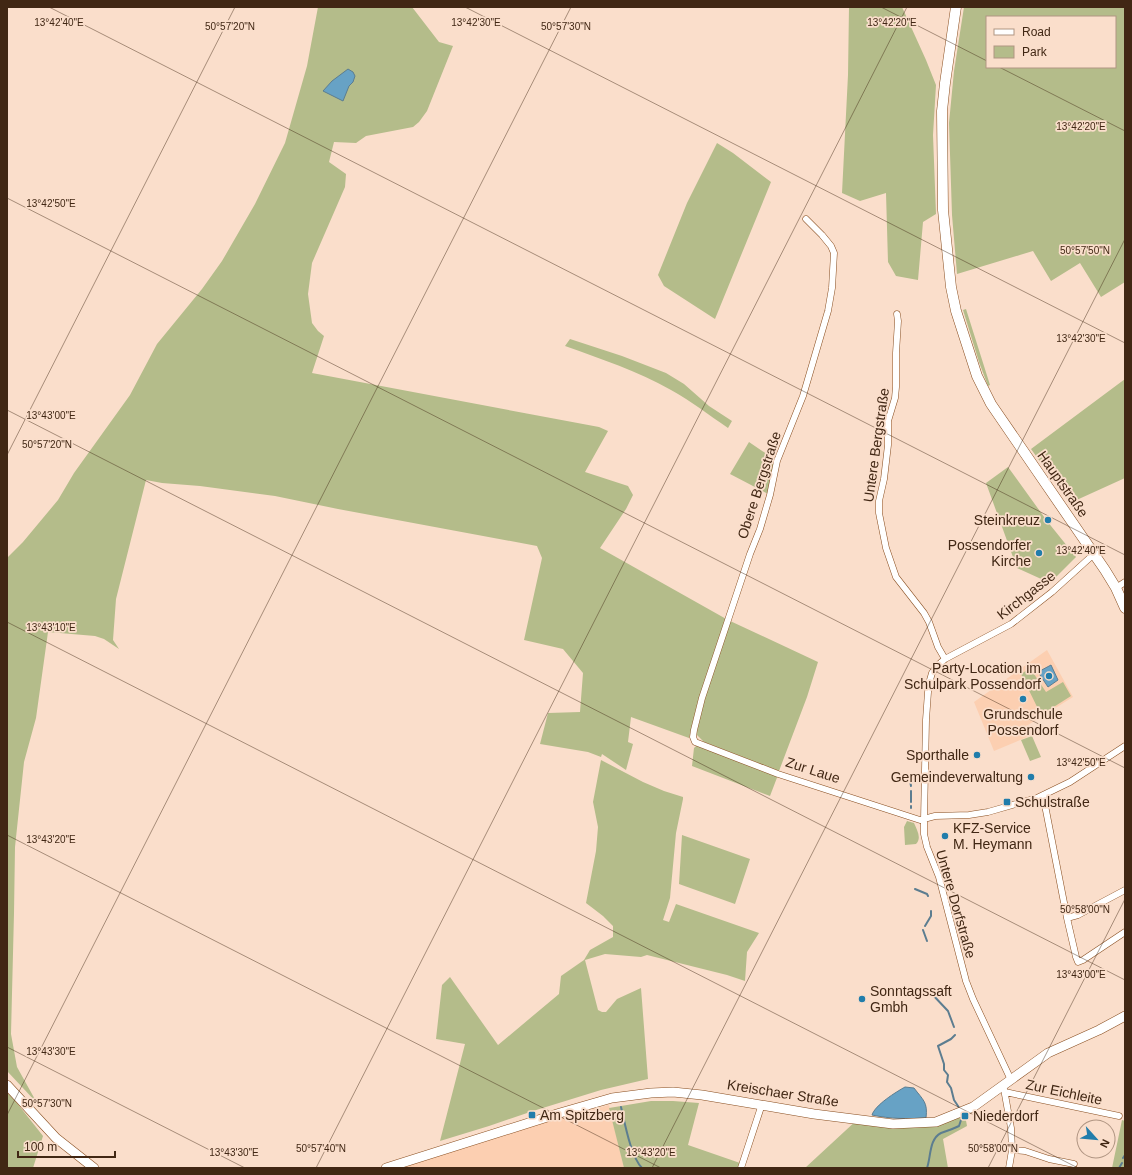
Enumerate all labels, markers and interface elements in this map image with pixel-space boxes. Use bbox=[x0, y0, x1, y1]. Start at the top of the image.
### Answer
legend bbox=[986, 16, 1116, 68]
text: 13°42'40"E bbox=[34, 17, 84, 28]
text: 13°42'30"E bbox=[451, 17, 501, 28]
text: 13°42'20"E bbox=[867, 17, 917, 28]
text: 50°57'20"N bbox=[205, 21, 255, 32]
text: 50°57'30"N bbox=[541, 21, 591, 32]
text: Road bbox=[1022, 25, 1051, 39]
text: Park bbox=[1022, 45, 1048, 59]
text: 13°42'20"E bbox=[1056, 121, 1106, 132]
text: 13°42'50"E bbox=[26, 198, 76, 209]
text: 50°57'50"N bbox=[1060, 245, 1110, 256]
text: 13°42'30"E bbox=[1056, 333, 1106, 344]
street label: Untere Bergstraße bbox=[860, 387, 892, 503]
text: 13°43'00"E bbox=[26, 410, 76, 421]
street label: Obere Bergstraße bbox=[734, 429, 784, 541]
text: 50°57'20"N bbox=[22, 439, 72, 450]
street label: Hauptstraße bbox=[1034, 448, 1092, 520]
place label: Steinkreuz bbox=[974, 512, 1040, 528]
marker: Steinkreuz bbox=[1043, 515, 1053, 525]
place label: Possendorfer Kirche bbox=[948, 537, 1031, 569]
text: 13°42'40"E bbox=[1056, 545, 1106, 556]
marker: Possendorfer Kirche bbox=[1034, 548, 1044, 558]
street label: Kirchgasse bbox=[994, 567, 1058, 623]
text: 13°43'10"E bbox=[26, 622, 76, 633]
place label: Party-Location im Schulpark Possendorf bbox=[904, 660, 1041, 692]
marker: Party-Location im Schulpark Possendorf bbox=[1044, 671, 1054, 681]
marker: Grundschule Possendorf bbox=[1018, 694, 1028, 704]
place label: Grundschule Possendorf bbox=[983, 706, 1063, 738]
place label: Sporthalle bbox=[906, 747, 969, 763]
marker: Sporthalle bbox=[972, 750, 982, 760]
street label: Zur Laue bbox=[784, 754, 842, 786]
text: 13°42'50"E bbox=[1056, 757, 1106, 768]
place label: Gemeindeverwaltung bbox=[891, 769, 1023, 785]
marker: Gemeindeverwaltung bbox=[1026, 772, 1036, 782]
place label: Schulstraße bbox=[1015, 794, 1090, 810]
marker: Schulstraße bbox=[1002, 797, 1012, 807]
place label: KFZ-Service M. Heymann bbox=[953, 820, 1032, 852]
marker: KFZ-Service M. Heymann bbox=[940, 831, 950, 841]
text: 13°43'20"E bbox=[26, 834, 76, 845]
street label: Untere Dorfstraße bbox=[933, 848, 979, 960]
text: 50°58'00"N bbox=[1060, 904, 1110, 915]
text: 13°43'00"E bbox=[1056, 969, 1106, 980]
place label: Sonntagssaft Gmbh bbox=[870, 983, 952, 1015]
marker: Sonntagssaft Gmbh bbox=[857, 994, 867, 1004]
text: 13°43'30"E bbox=[26, 1046, 76, 1057]
street label: Kreischaer Straße bbox=[726, 1076, 840, 1110]
street label: Zur Eichleite bbox=[1024, 1076, 1104, 1108]
text: 50°57'30"N bbox=[22, 1098, 72, 1109]
place label: Am Spitzberg bbox=[540, 1107, 624, 1123]
place label: Niederdorf bbox=[973, 1108, 1038, 1124]
marker: Am Spitzberg bbox=[527, 1110, 537, 1120]
marker: Niederdorf bbox=[960, 1111, 970, 1121]
north arrow bbox=[1076, 1119, 1116, 1159]
scale bar bbox=[18, 1133, 115, 1159]
text: N bbox=[1098, 1137, 1112, 1150]
text: 100 m bbox=[24, 1140, 57, 1154]
text: 50°57'40"N bbox=[296, 1143, 346, 1154]
text: 50°58'00"N bbox=[968, 1143, 1018, 1154]
text: 13°43'30"E bbox=[209, 1147, 259, 1158]
text: 13°43'20"E bbox=[626, 1147, 676, 1158]

